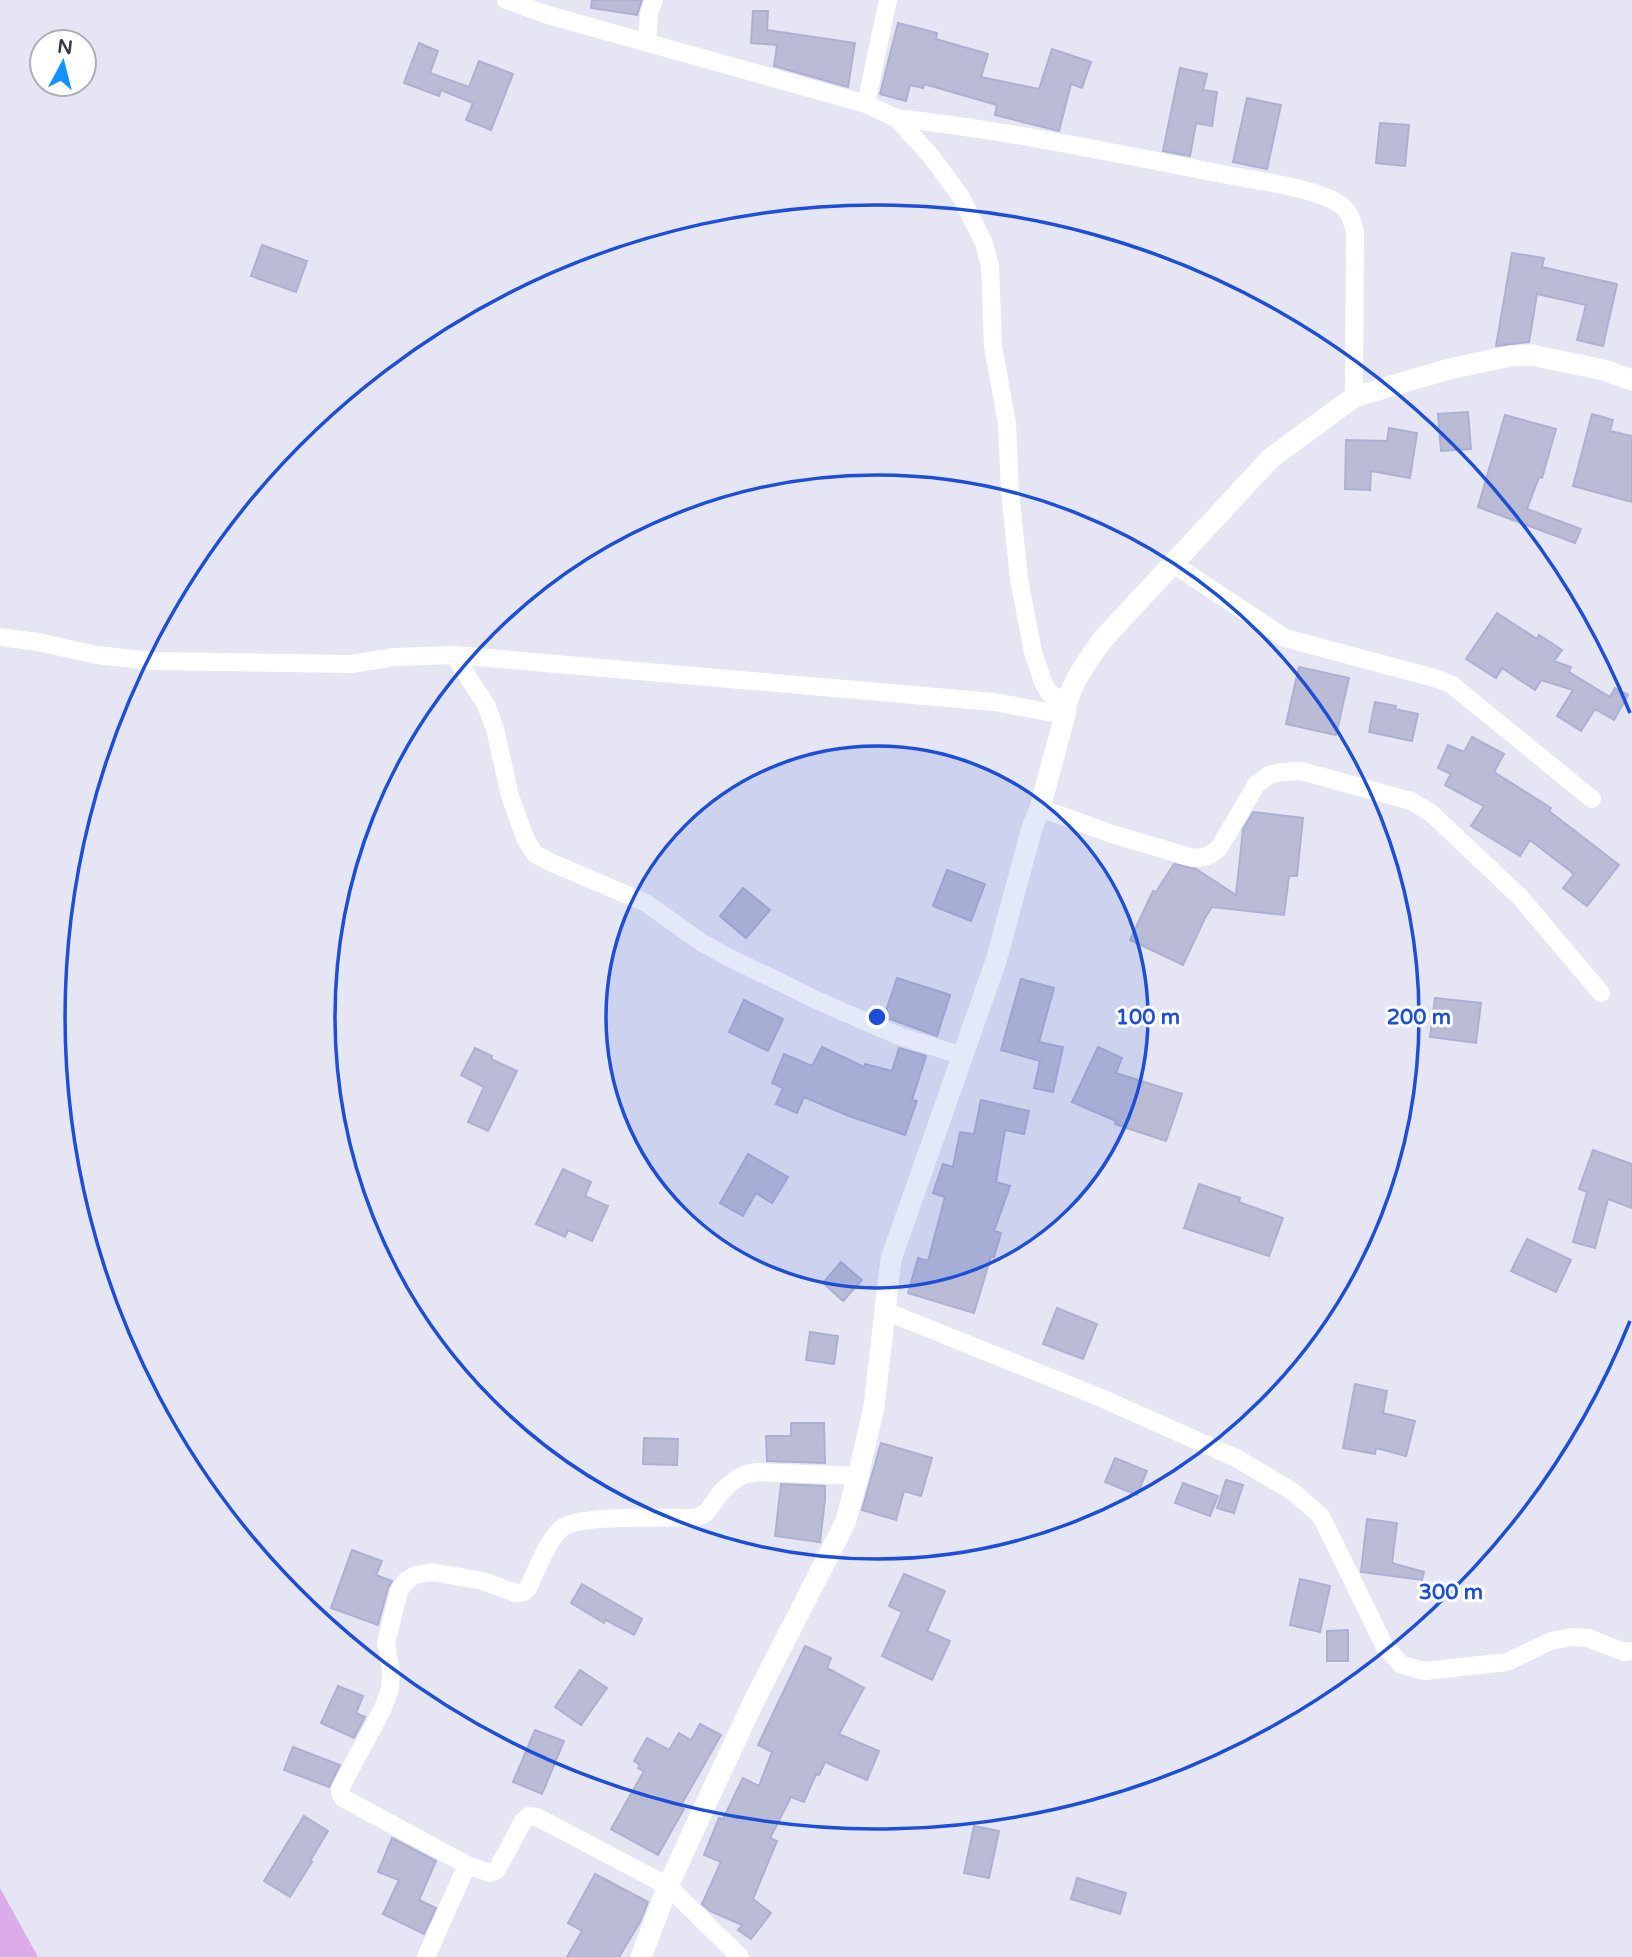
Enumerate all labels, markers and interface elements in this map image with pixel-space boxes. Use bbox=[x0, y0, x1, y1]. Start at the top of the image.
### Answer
north arrow bbox=[28, 28, 98, 98]
text: N bbox=[56, 35, 74, 59]
centre of rings bbox=[865, 1005, 889, 1029]
text: 100 m bbox=[1116, 1005, 1180, 1030]
text: 200 m bbox=[1387, 1005, 1451, 1030]
text: 300 m bbox=[1419, 1580, 1483, 1605]

